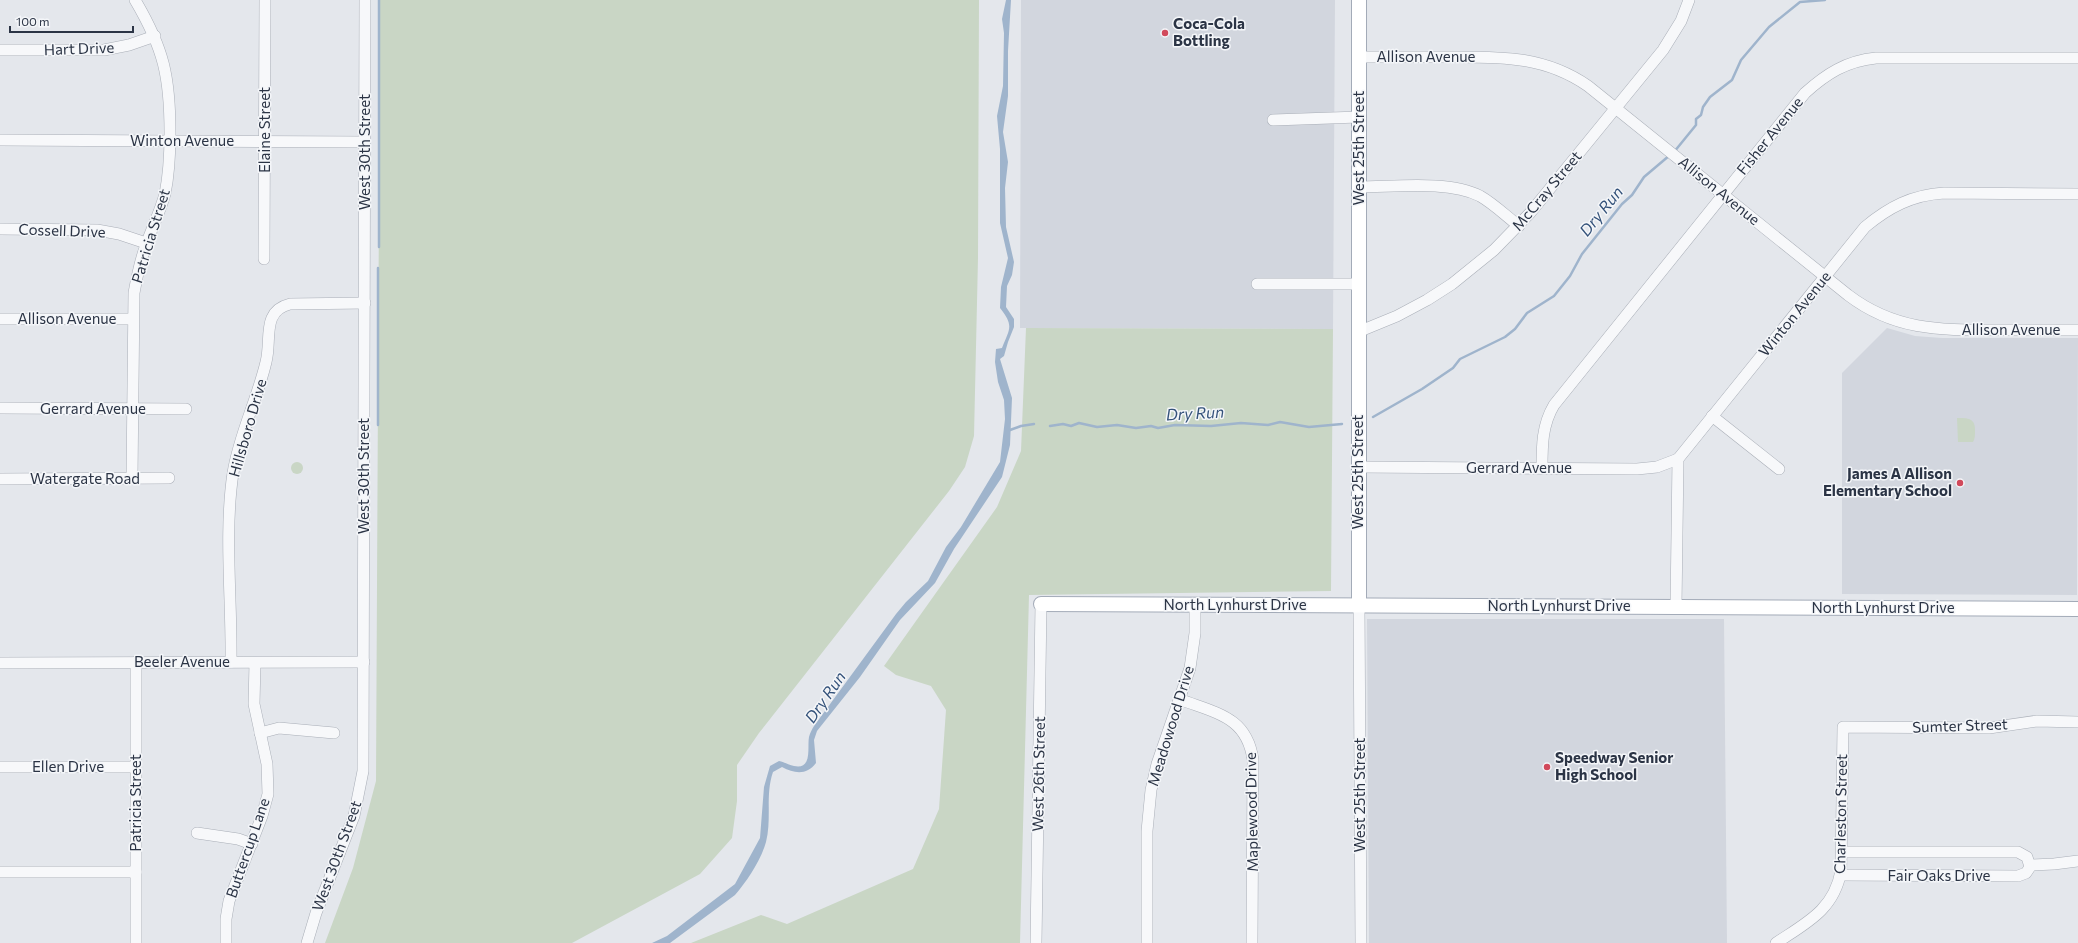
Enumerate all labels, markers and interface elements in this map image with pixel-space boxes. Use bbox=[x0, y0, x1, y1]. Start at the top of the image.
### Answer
scale bar bbox=[10, 8, 133, 34]
text: 100 m bbox=[16, 14, 50, 28]
place label: Coca-Cola Bottling bbox=[1173, 14, 1245, 49]
marker: Coca-Cola Bottling bbox=[1160, 28, 1170, 38]
street label: Hart Drive bbox=[44, 38, 115, 58]
street label: Allison Avenue bbox=[1376, 47, 1476, 65]
street label: Elaine Street bbox=[255, 87, 273, 173]
street label: West 25th Street bbox=[1349, 91, 1367, 205]
street label: Fisher Avenue bbox=[1732, 93, 1806, 178]
street label: West 30th Street bbox=[355, 94, 373, 210]
street label: Winton Avenue bbox=[130, 131, 234, 149]
street label: McCray Street bbox=[1508, 147, 1585, 234]
street label: Allison Avenue bbox=[1675, 152, 1764, 228]
water label: Dry Run bbox=[1575, 182, 1626, 239]
street label: Patricia Street bbox=[127, 186, 173, 285]
street label: Cossell Drive bbox=[18, 219, 106, 241]
street label: Winton Avenue bbox=[1754, 267, 1834, 360]
street label: Allison Avenue bbox=[17, 309, 117, 327]
street label: Allison Avenue bbox=[1961, 320, 2061, 338]
street label: Hillsboro Drive bbox=[224, 377, 270, 479]
street label: Gerrard Avenue bbox=[40, 399, 146, 417]
water label: Dry Run bbox=[1165, 401, 1225, 424]
street label: West 25th Street bbox=[1348, 415, 1366, 529]
street label: West 30th Street bbox=[354, 418, 372, 534]
street label: Gerrard Avenue bbox=[1466, 458, 1572, 476]
place label: James A Allison Elementary School bbox=[1823, 464, 1952, 499]
street label: Watergate Road bbox=[30, 469, 140, 487]
marker: James A Allison Elementary School bbox=[1955, 478, 1965, 488]
street label: North Lynhurst Drive bbox=[1163, 595, 1307, 613]
street label: North Lynhurst Drive bbox=[1487, 596, 1631, 614]
street label: North Lynhurst Drive bbox=[1811, 598, 1955, 616]
street label: Beeler Avenue bbox=[134, 652, 230, 670]
street label: Meadowood Drive bbox=[1143, 663, 1197, 788]
water label: Dry Run bbox=[800, 667, 849, 726]
street label: Sumter Street bbox=[1912, 714, 2008, 736]
street label: West 26th Street bbox=[1028, 716, 1048, 832]
street label: West 25th Street bbox=[1350, 738, 1368, 852]
place label: Speedway Senior High School bbox=[1555, 748, 1673, 783]
street label: Maplewood Drive bbox=[1241, 752, 1261, 872]
street label: Patricia Street bbox=[126, 754, 144, 852]
street label: Charleston Street bbox=[1830, 754, 1850, 874]
street label: Ellen Drive bbox=[32, 757, 104, 775]
marker: Speedway Senior High School bbox=[1542, 762, 1552, 772]
street label: Buttercup Lane bbox=[222, 795, 273, 900]
street label: West 30th Street bbox=[308, 798, 364, 913]
street label: Fair Oaks Drive bbox=[1887, 866, 1991, 884]

